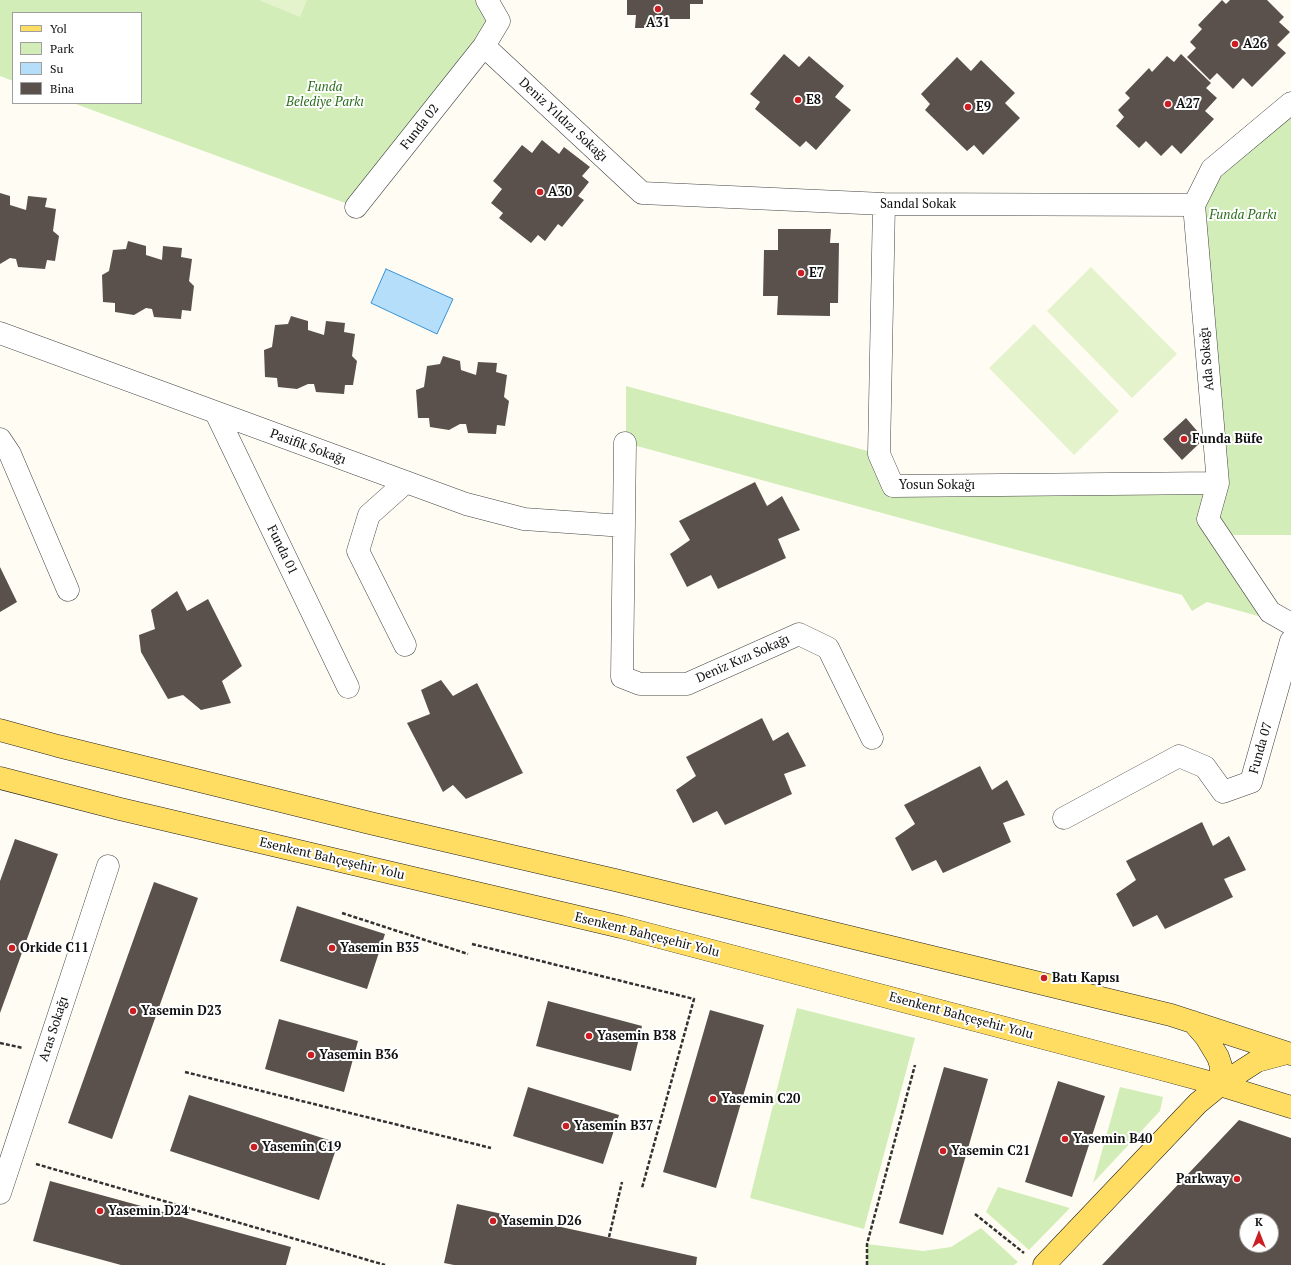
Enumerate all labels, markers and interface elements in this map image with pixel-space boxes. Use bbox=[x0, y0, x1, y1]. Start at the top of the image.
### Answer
marker: A31 bbox=[653, 4, 663, 14]
legend bbox=[12, 12, 142, 104]
place label: A31 bbox=[646, 15, 670, 31]
text: Yol bbox=[50, 21, 67, 36]
place label: A26 bbox=[1243, 36, 1267, 52]
marker: A26 bbox=[1230, 39, 1240, 49]
text: Park bbox=[50, 41, 74, 56]
text: Su bbox=[50, 61, 63, 76]
street label: Deniz Yıldızı Sokağı bbox=[515, 75, 611, 165]
park label: Funda Belediye Parkı bbox=[286, 79, 364, 110]
text: Bina bbox=[50, 81, 74, 96]
place label: E8 bbox=[806, 92, 821, 108]
marker: E8 bbox=[793, 95, 803, 105]
place label: A27 bbox=[1176, 96, 1200, 112]
place label: E9 bbox=[976, 99, 991, 115]
marker: A27 bbox=[1163, 99, 1173, 109]
street label: Funda 02 bbox=[398, 101, 442, 153]
marker: E9 bbox=[963, 102, 973, 112]
place label: A30 bbox=[548, 184, 572, 200]
marker: A30 bbox=[535, 187, 545, 197]
street label: Sandal Sokak bbox=[880, 196, 956, 212]
park label: Funda Parkı bbox=[1209, 207, 1277, 223]
place label: E7 bbox=[809, 265, 824, 281]
marker: E7 bbox=[796, 268, 806, 278]
street label: Ada Sokağı bbox=[1196, 326, 1218, 392]
street label: Pasifik Sokağı bbox=[268, 426, 348, 468]
place label: Funda Büfe bbox=[1192, 431, 1263, 447]
marker: Funda Büfe bbox=[1179, 434, 1189, 444]
street label: Yosun Sokağı bbox=[899, 477, 975, 493]
street label: Funda 01 bbox=[263, 523, 301, 577]
street label: Deniz Kızı Sokağı bbox=[694, 631, 792, 687]
street label: Funda 07 bbox=[1246, 720, 1276, 776]
street label: Esenkent Bahçeşehir Yolu bbox=[258, 835, 406, 883]
street label: Esenkent Bahçeşehir Yolu bbox=[573, 909, 721, 961]
place label: Orkide C11 bbox=[20, 940, 89, 956]
place label: Yasemin B35 bbox=[340, 940, 419, 956]
marker: Orkide C11 bbox=[7, 943, 17, 953]
marker: Yasemin B35 bbox=[327, 943, 337, 953]
place label: Batı Kapısı bbox=[1052, 970, 1120, 986]
marker: Batı Kapısı bbox=[1039, 973, 1049, 983]
street label: Esenkent Bahçeşehir Yolu bbox=[887, 989, 1035, 1043]
street label: Aras Sokağı bbox=[36, 995, 72, 1063]
place label: Yasemin D23 bbox=[141, 1003, 221, 1019]
marker: Yasemin D23 bbox=[128, 1006, 138, 1016]
place label: Yasemin B38 bbox=[597, 1028, 676, 1044]
marker: Yasemin B38 bbox=[584, 1031, 594, 1041]
place label: Yasemin B36 bbox=[319, 1047, 398, 1063]
marker: Yasemin B36 bbox=[306, 1050, 316, 1060]
place label: Yasemin C20 bbox=[721, 1091, 800, 1107]
marker: Yasemin C20 bbox=[708, 1094, 718, 1104]
place label: Yasemin B37 bbox=[574, 1118, 653, 1134]
marker: Yasemin B37 bbox=[561, 1121, 571, 1131]
place label: Yasemin B40 bbox=[1073, 1131, 1152, 1147]
marker: Yasemin B40 bbox=[1060, 1134, 1070, 1144]
place label: Yasemin C19 bbox=[262, 1139, 341, 1155]
marker: Yasemin C19 bbox=[249, 1142, 259, 1152]
place label: Yasemin C21 bbox=[951, 1143, 1030, 1159]
marker: Yasemin C21 bbox=[938, 1146, 948, 1156]
place label: Parkway bbox=[1176, 1171, 1229, 1187]
marker: Parkway bbox=[1232, 1174, 1242, 1184]
place label: Yasemin D24 bbox=[108, 1203, 188, 1219]
marker: Yasemin D24 bbox=[95, 1206, 105, 1216]
place label: Yasemin D26 bbox=[501, 1213, 581, 1229]
north arrow bbox=[1239, 1213, 1279, 1253]
text: K bbox=[1255, 1215, 1263, 1229]
marker: Yasemin D26 bbox=[488, 1216, 498, 1226]

